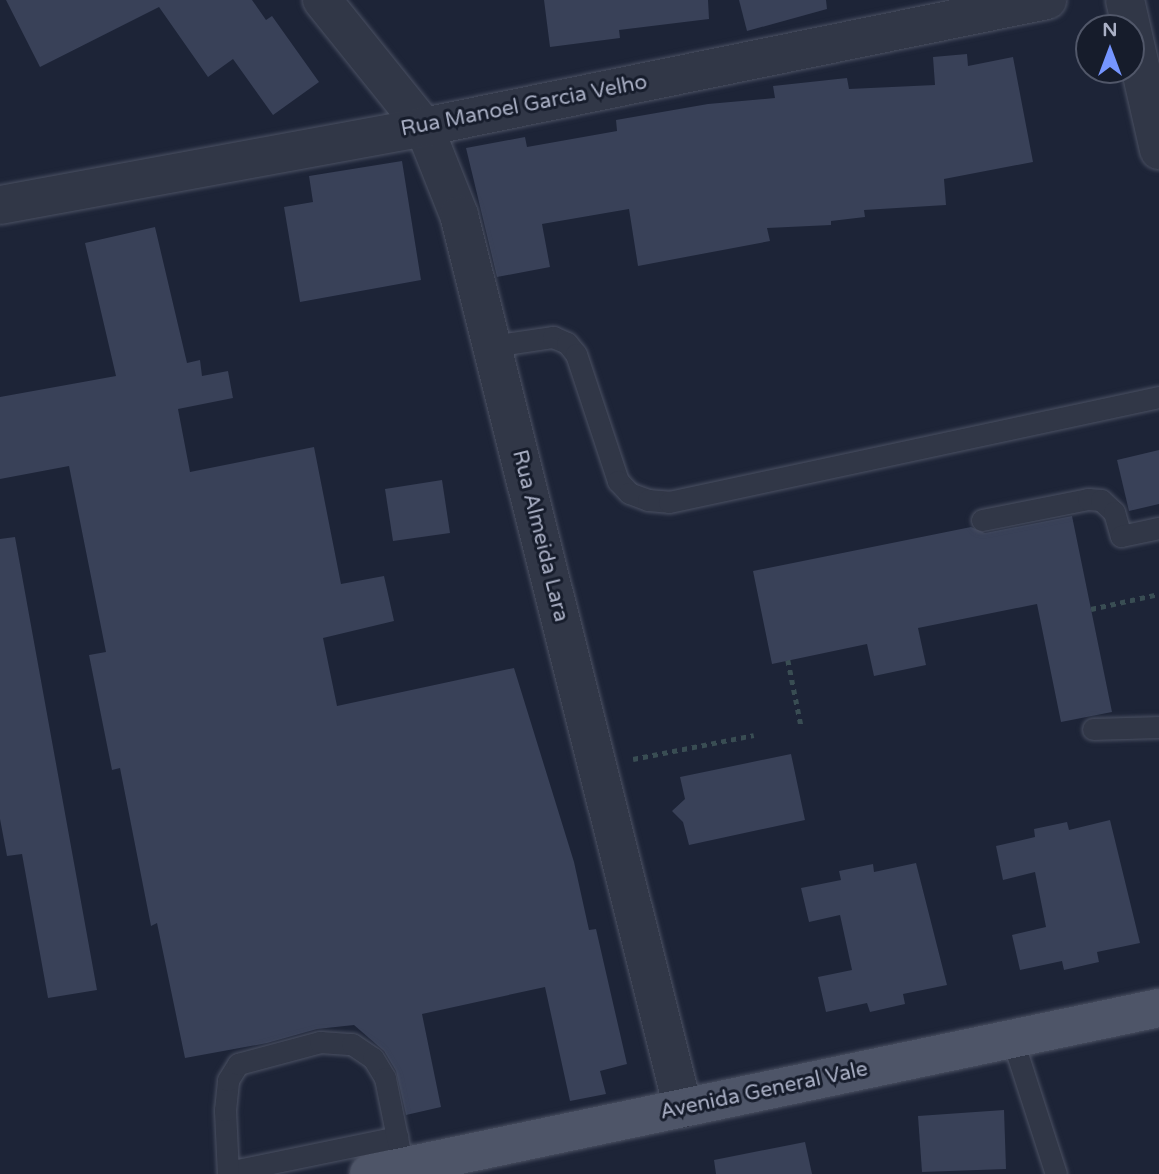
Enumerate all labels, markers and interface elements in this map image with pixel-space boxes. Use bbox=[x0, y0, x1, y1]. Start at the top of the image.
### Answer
north arrow bbox=[1075, 14, 1145, 84]
text: N bbox=[1102, 19, 1118, 41]
street label: Rua Manoel Garcia Velho bbox=[399, 70, 649, 142]
street label: Rua Almeida Lara bbox=[506, 447, 574, 625]
street label: Avenida General Vale bbox=[658, 1057, 870, 1125]

